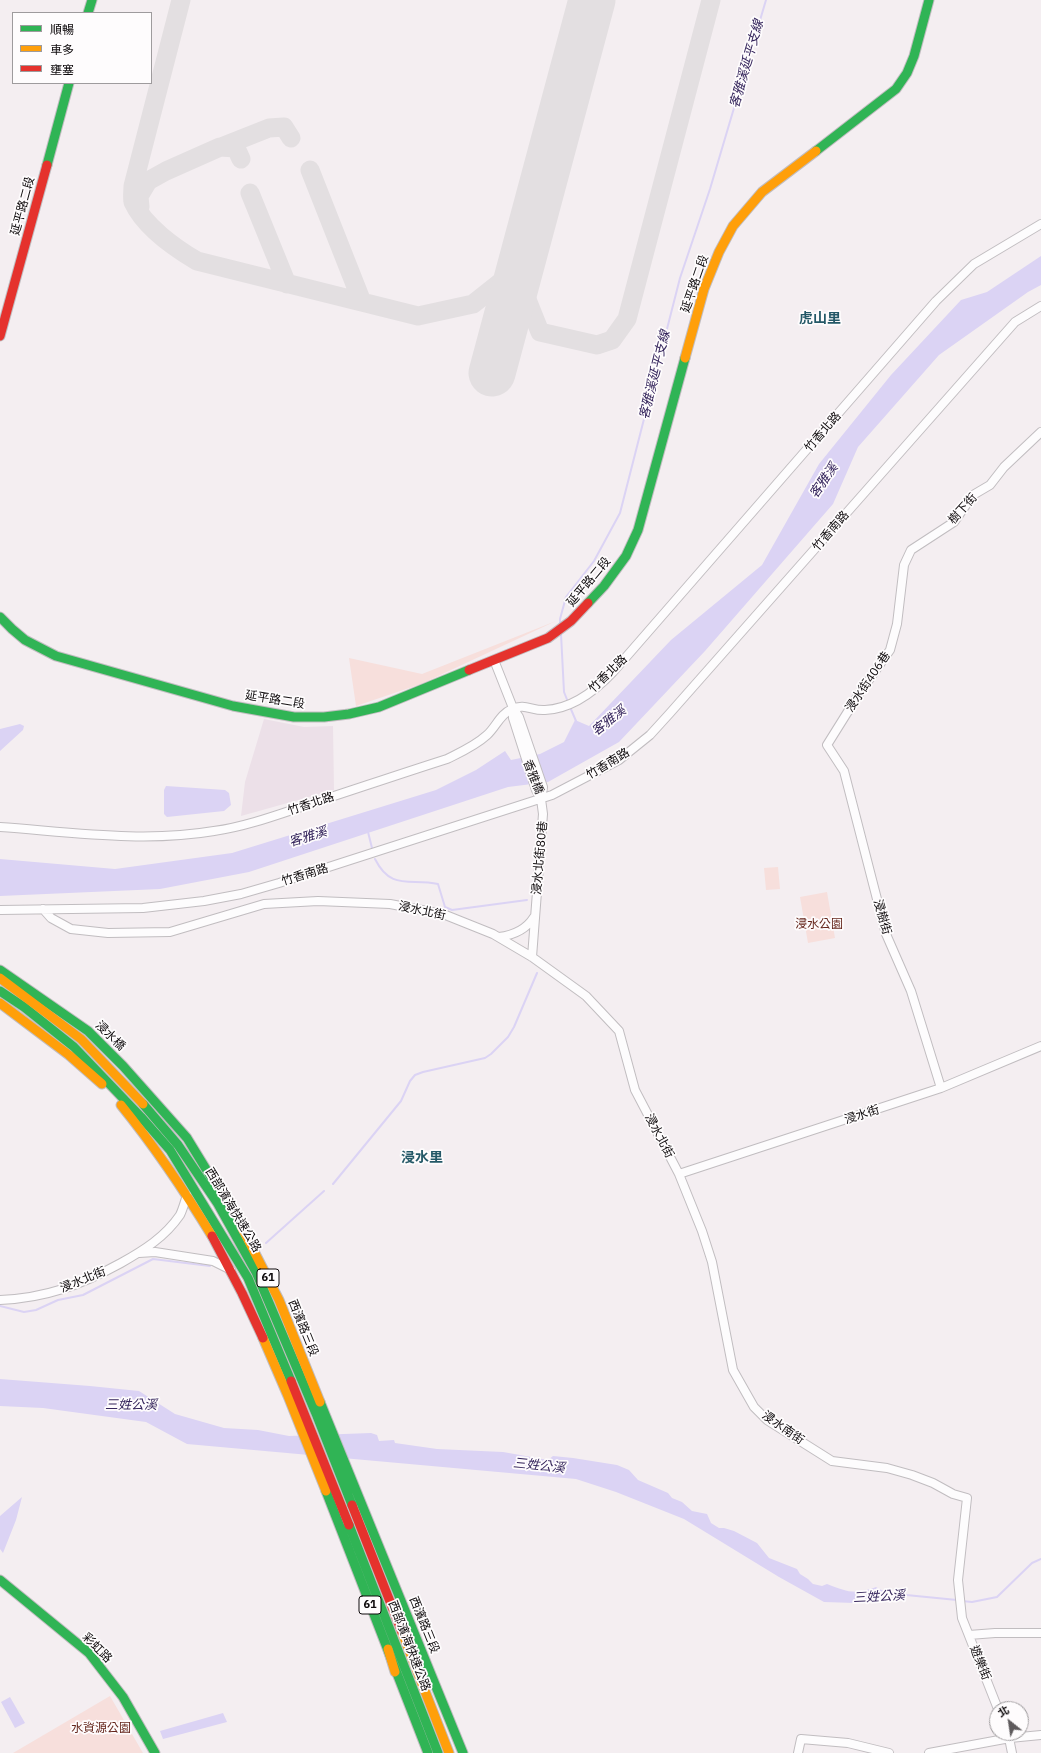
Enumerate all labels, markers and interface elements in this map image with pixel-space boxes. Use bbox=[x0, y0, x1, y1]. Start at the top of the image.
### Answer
legend bbox=[12, 12, 152, 84]
water label: 客雅溪延平支線 bbox=[727, 18, 767, 110]
text: 順暢 bbox=[50, 22, 74, 37]
text: 車多 bbox=[50, 42, 74, 57]
text: 壅塞 bbox=[50, 62, 74, 77]
street label: 延平路二段 bbox=[8, 175, 38, 237]
street label: 延平路二段 bbox=[678, 253, 712, 315]
district label: 虎山里 bbox=[799, 311, 841, 327]
water label: 客雅溪延平支線 bbox=[636, 329, 674, 421]
street label: 竹香北路 bbox=[802, 409, 844, 455]
water label: 客雅溪 bbox=[806, 461, 842, 501]
street label: 樹下街 bbox=[946, 491, 980, 527]
street label: 竹香南路 bbox=[810, 508, 852, 554]
street label: 延平路二段 bbox=[564, 554, 614, 610]
street label: 浸水街406巷 bbox=[843, 649, 893, 715]
street label: 竹香北路 bbox=[586, 652, 630, 696]
street label: 延平路二段 bbox=[244, 688, 306, 712]
water label: 客雅溪 bbox=[589, 703, 629, 739]
street label: 竹香南路 bbox=[584, 745, 632, 783]
street label: 香雅橋 bbox=[520, 758, 546, 796]
street label: 竹香北路 bbox=[286, 790, 336, 818]
street label: 浸水北街80巷 bbox=[530, 820, 550, 896]
water label: 客雅溪 bbox=[287, 824, 329, 850]
street label: 竹香南路 bbox=[280, 861, 330, 889]
street label: 浸樹街 bbox=[870, 898, 894, 936]
street label: 浸水北街 bbox=[397, 899, 447, 923]
park label: 浸水公園 bbox=[795, 918, 843, 932]
street label: 浸水橋 bbox=[92, 1018, 128, 1054]
street label: 浸水街 bbox=[843, 1103, 881, 1127]
street label: 浸水北街 bbox=[641, 1111, 677, 1161]
district label: 浸水里 bbox=[401, 1150, 443, 1166]
street label: 西部濱海快速公路 bbox=[202, 1165, 264, 1255]
street label: 浸水北街 bbox=[58, 1264, 108, 1296]
road number: 61 bbox=[257, 1269, 279, 1287]
street label: 西濱路三段 bbox=[285, 1297, 321, 1359]
water label: 三姓公溪 bbox=[105, 1397, 157, 1413]
street label: 浸水南街 bbox=[759, 1408, 807, 1448]
water label: 三姓公溪 bbox=[512, 1456, 566, 1476]
water label: 三姓公溪 bbox=[853, 1588, 905, 1606]
street label: 西濱路三段 bbox=[406, 1594, 442, 1656]
road number: 61 bbox=[359, 1596, 381, 1614]
street label: 西部濱海快速公路 bbox=[385, 1599, 433, 1693]
street label: 彩虹路 bbox=[79, 1630, 115, 1666]
street label: 遊樂街 bbox=[967, 1644, 993, 1682]
north arrow bbox=[989, 1701, 1029, 1741]
text: 北 bbox=[995, 1703, 1012, 1720]
park label: 水資源公園 bbox=[71, 1722, 131, 1736]

